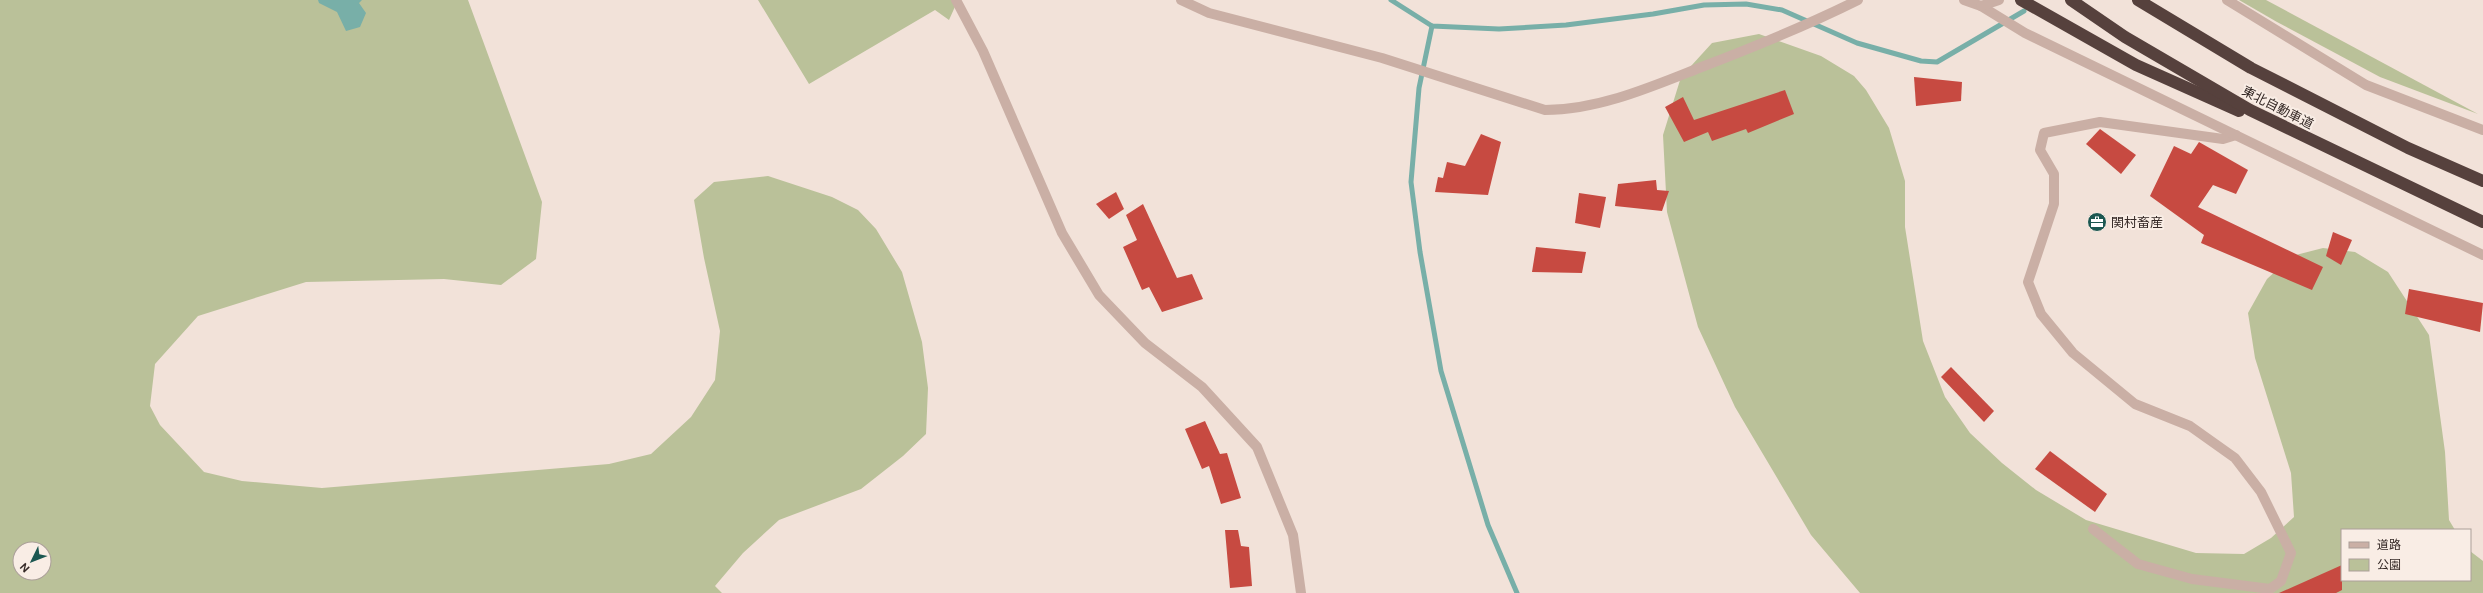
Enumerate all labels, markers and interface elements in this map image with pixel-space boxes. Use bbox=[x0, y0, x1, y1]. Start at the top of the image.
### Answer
street label: 東北自動車道 bbox=[2239, 82, 2316, 133]
office icon: 関村畜産 bbox=[2086, 211, 2108, 233]
place label: 関村畜産 bbox=[2111, 214, 2163, 231]
legend bbox=[2341, 529, 2471, 581]
text: 道路 bbox=[2377, 537, 2401, 553]
north arrow bbox=[12, 541, 52, 581]
text: 公園 bbox=[2377, 557, 2401, 573]
text: N bbox=[17, 560, 33, 576]

